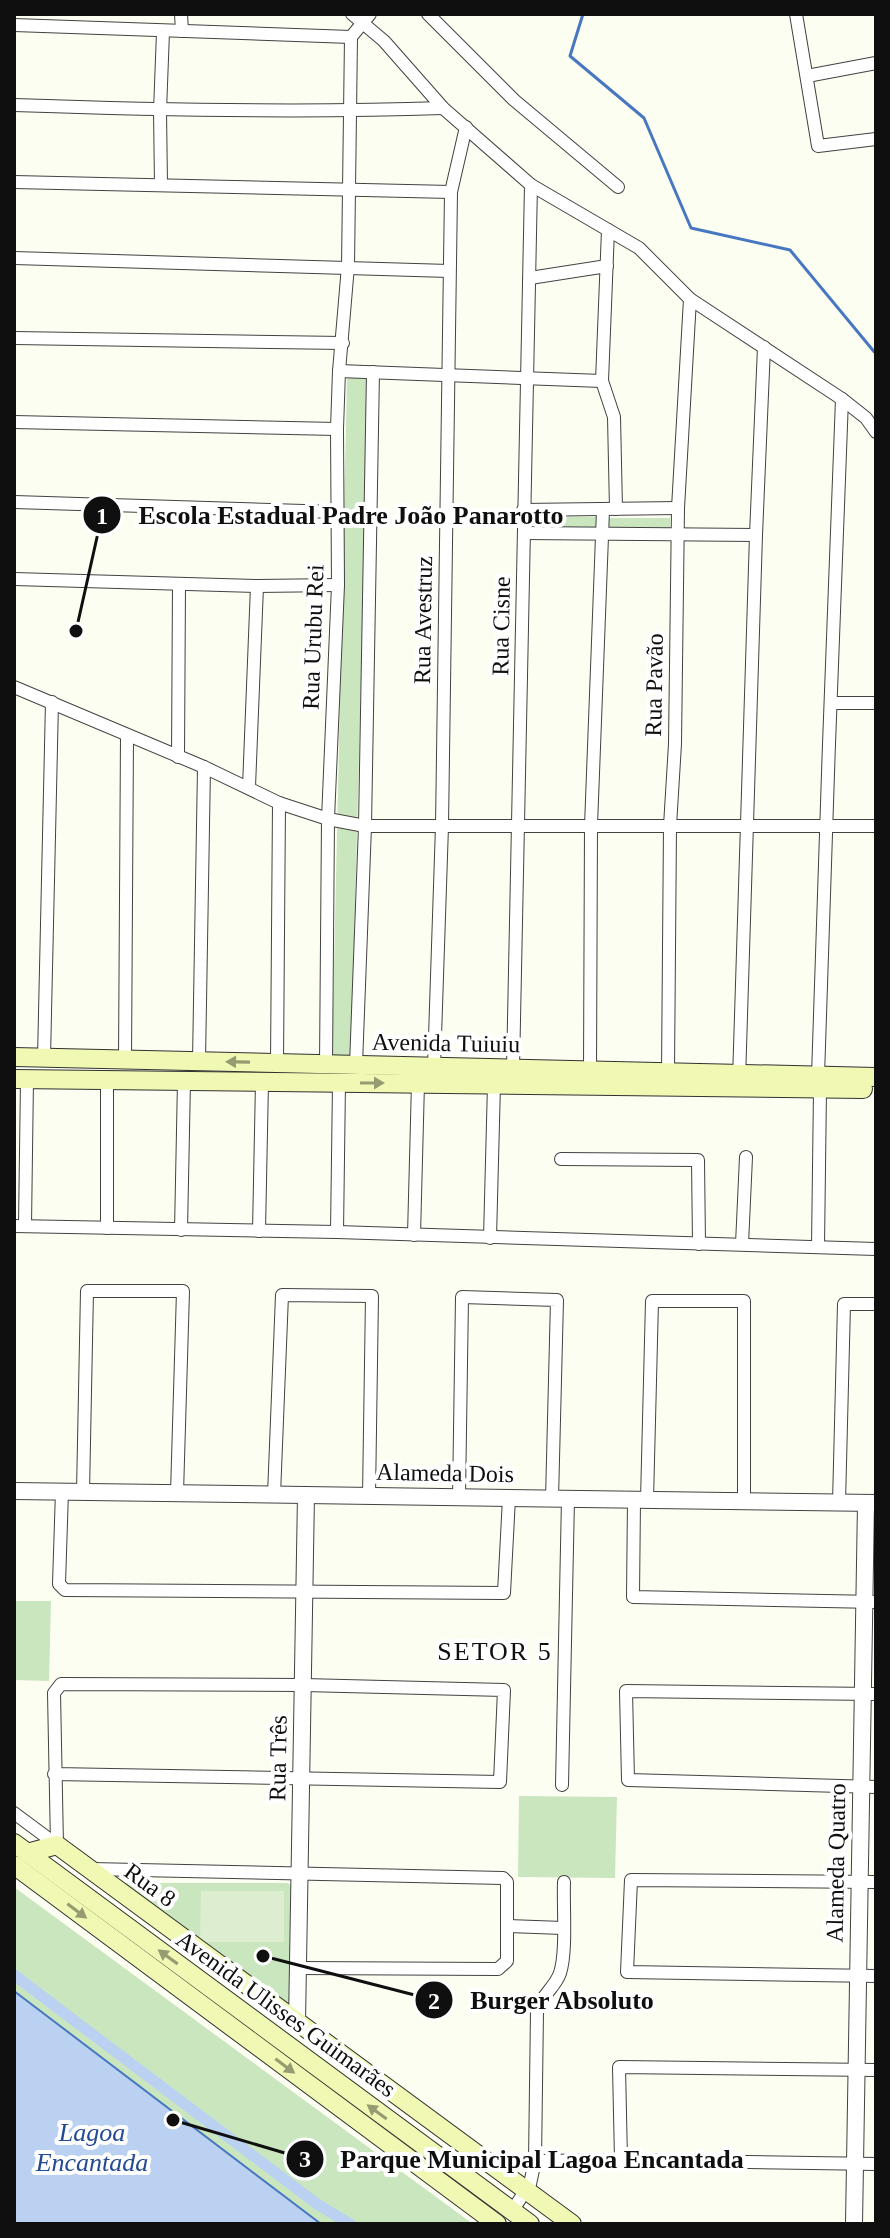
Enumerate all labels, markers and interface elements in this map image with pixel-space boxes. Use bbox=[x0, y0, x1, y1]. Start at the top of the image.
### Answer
callout: Escola Estadual Padre João Panarotto bbox=[82, 490, 579, 540]
text: Escola Estadual Padre João Panarotto bbox=[138, 501, 564, 530]
text: 1 bbox=[96, 503, 108, 529]
street label: Rua Avestruz bbox=[409, 556, 437, 684]
street label: Rua Urubu Rei bbox=[297, 564, 329, 710]
street label: Rua Cisne bbox=[487, 576, 515, 676]
street label: Rua Pavão bbox=[640, 633, 668, 737]
street label: Avenida Tuiuiu bbox=[372, 1029, 520, 1057]
one-way arrow bbox=[225, 1056, 250, 1069]
one-way arrow bbox=[360, 1077, 385, 1089]
street label: Alameda Dois bbox=[376, 1459, 514, 1487]
district label: SETOR 5 bbox=[437, 1637, 553, 1666]
street label: Rua Três bbox=[264, 1715, 292, 1801]
street label: Alameda Quatro bbox=[822, 1783, 850, 1943]
street label: Rua 8 bbox=[119, 1858, 181, 1912]
one-way arrow bbox=[66, 1903, 87, 1919]
street label: Avenida Ulisses Guimarães bbox=[171, 1926, 401, 2102]
one-way arrow bbox=[157, 1949, 179, 1965]
callout: Burger Absoluto bbox=[414, 1975, 671, 2025]
text: Burger Absoluto bbox=[470, 1986, 654, 2015]
text: 2 bbox=[428, 1988, 440, 2014]
one-way arrow bbox=[275, 2058, 296, 2074]
one-way arrow bbox=[367, 2104, 387, 2120]
water label: Lagoa Encantada bbox=[35, 2118, 148, 2177]
callout: Parque Municipal Lagoa Encantada bbox=[285, 2134, 760, 2184]
text: Parque Municipal Lagoa Encantada bbox=[340, 2145, 744, 2174]
text: 3 bbox=[299, 2146, 311, 2172]

